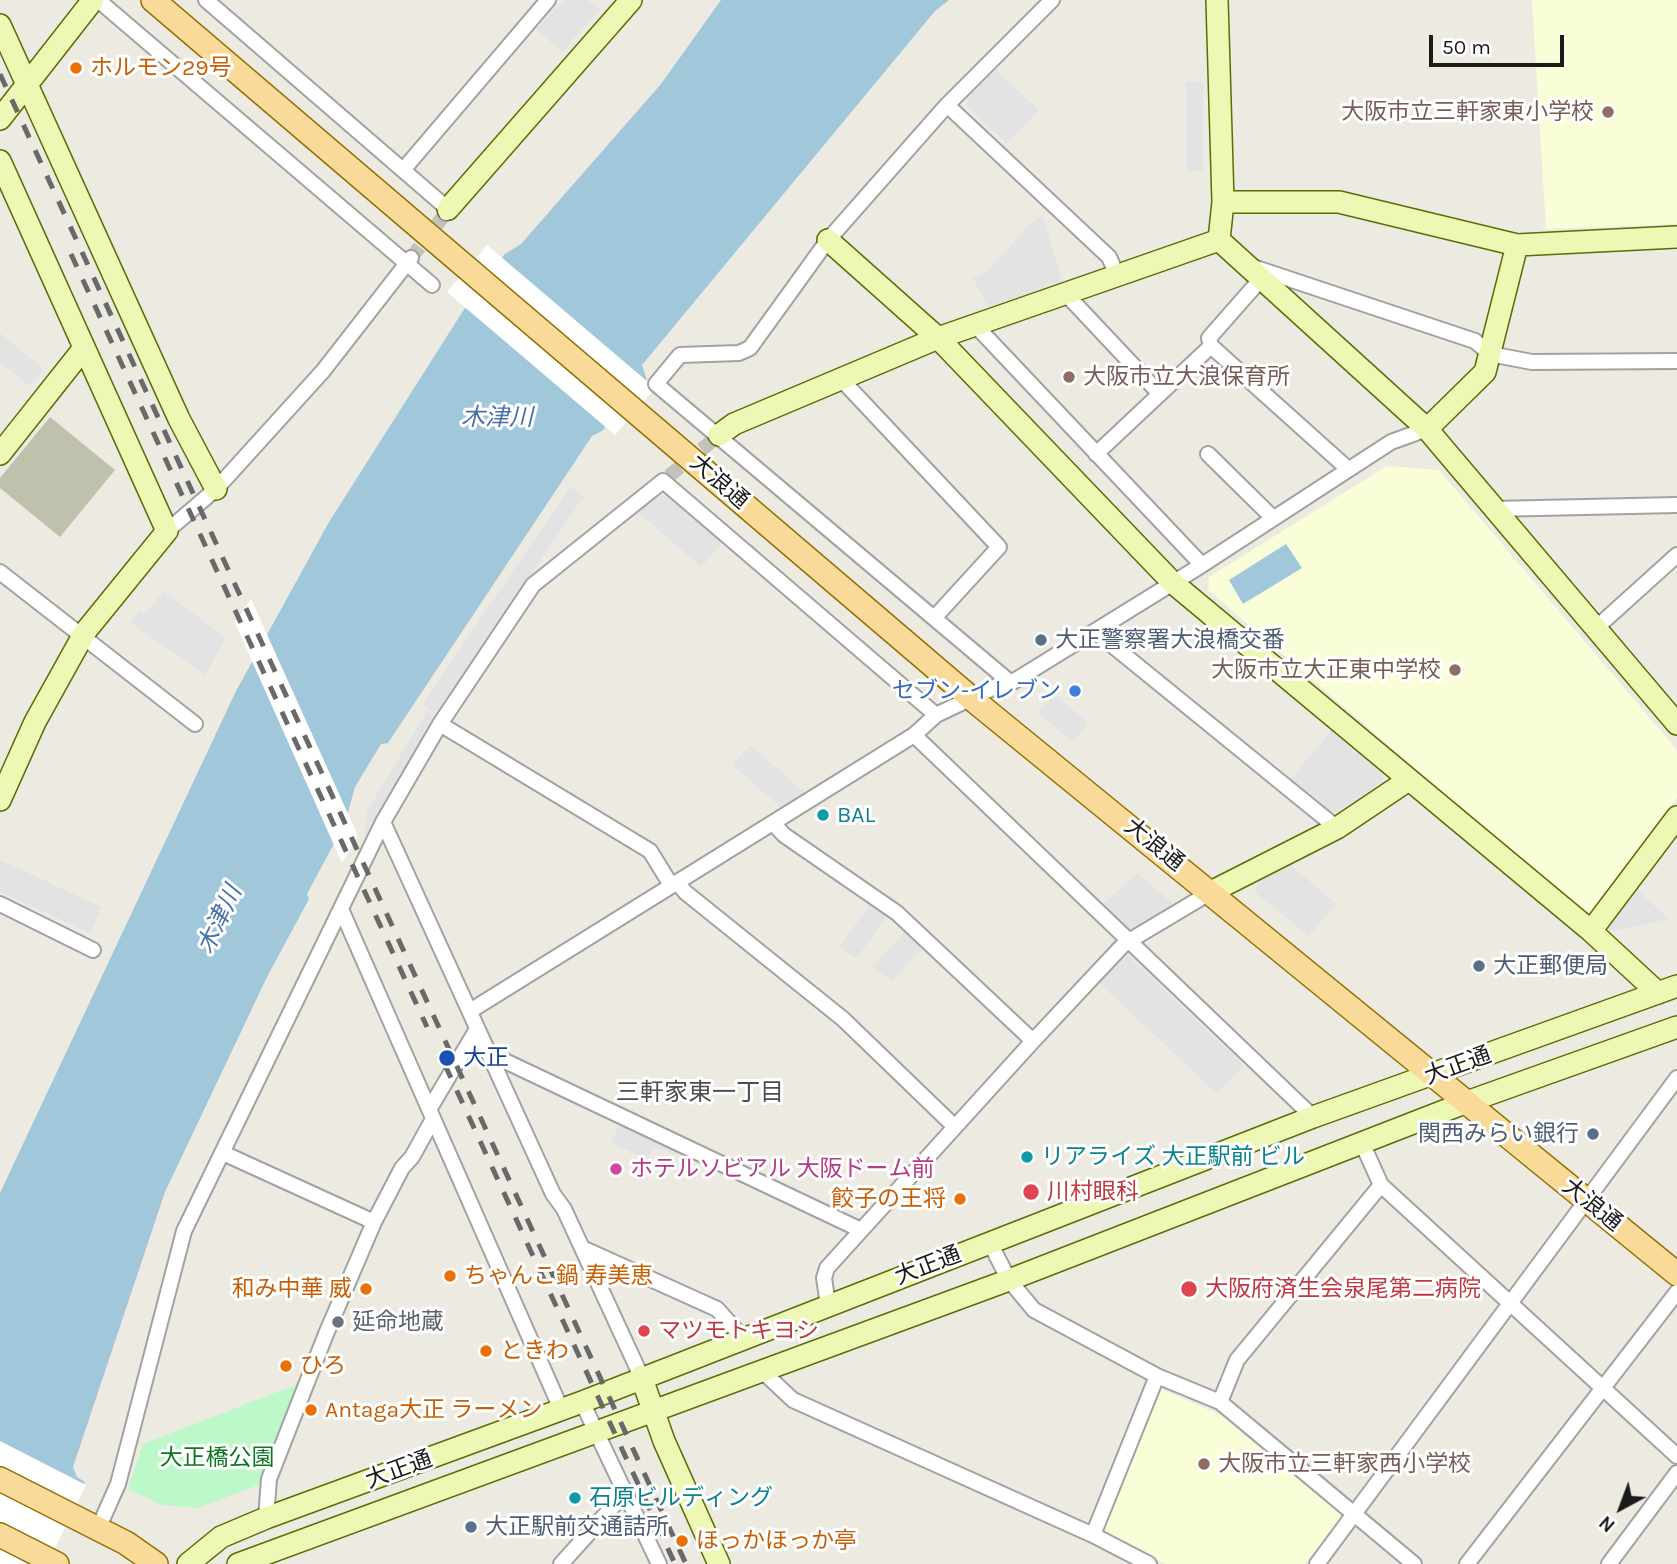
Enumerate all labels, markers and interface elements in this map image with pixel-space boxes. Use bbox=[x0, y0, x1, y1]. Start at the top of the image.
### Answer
scale bar bbox=[1432, 21, 1567, 65]
text: 50 m bbox=[1442, 35, 1491, 59]
place label: ホルモン29号 bbox=[90, 54, 232, 82]
marker: ホルモン29号 bbox=[68, 60, 84, 76]
place label: 大阪市立三軒家東小学校 bbox=[1341, 98, 1594, 126]
marker: 大阪市立三軒家東小学校 bbox=[1600, 104, 1616, 120]
place label: 大阪市立大浪保育所 bbox=[1083, 363, 1290, 391]
marker: 大阪市立大浪保育所 bbox=[1061, 369, 1077, 385]
water label: 木津川 bbox=[461, 404, 533, 432]
street label: 大浪通 bbox=[684, 449, 754, 515]
place label: 大正警察署大浪橋交番 bbox=[1055, 626, 1285, 654]
marker: 大正警察署大浪橋交番 bbox=[1033, 632, 1049, 648]
place label: 大阪市立大正東中学校 bbox=[1211, 656, 1441, 684]
marker: 大阪市立大正東中学校 bbox=[1447, 662, 1463, 678]
place label: セブン-イレブン bbox=[892, 677, 1061, 705]
marker: セブン-イレブン bbox=[1067, 683, 1083, 699]
place label: BAL bbox=[837, 801, 875, 829]
marker: BAL bbox=[815, 807, 831, 823]
street label: 大浪通 bbox=[1119, 813, 1189, 877]
water label: 木津川 bbox=[192, 881, 248, 959]
place label: 大正郵便局 bbox=[1493, 952, 1608, 980]
marker: 大正郵便局 bbox=[1471, 958, 1487, 974]
street label: 大正通 bbox=[1421, 1041, 1495, 1091]
place label: 大正 bbox=[463, 1044, 509, 1072]
marker: 大正 bbox=[437, 1048, 457, 1068]
district label: 三軒家東一丁目 bbox=[616, 1079, 784, 1107]
place label: 関西みらい銀行 bbox=[1418, 1120, 1579, 1148]
marker: 関西みらい銀行 bbox=[1585, 1126, 1601, 1142]
place label: リアライズ 大正駅前 ビル bbox=[1041, 1143, 1305, 1171]
marker: リアライズ 大正駅前 ビル bbox=[1019, 1149, 1035, 1165]
place label: ホテルソビアル 大阪ドーム前 bbox=[630, 1155, 934, 1183]
marker: ホテルソビアル 大阪ドーム前 bbox=[608, 1161, 624, 1177]
street label: 大浪通 bbox=[1557, 1173, 1627, 1237]
place label: 川村眼科 bbox=[1047, 1178, 1139, 1206]
marker: 川村眼科 bbox=[1021, 1182, 1041, 1202]
place label: 餃子の王将 bbox=[831, 1185, 946, 1213]
marker: 餃子の王将 bbox=[952, 1191, 968, 1207]
street label: 大正通 bbox=[891, 1241, 965, 1291]
place label: ちゃんこ鍋 寿美恵 bbox=[464, 1262, 653, 1290]
marker: ちゃんこ鍋 寿美恵 bbox=[442, 1268, 458, 1284]
place label: 和み中華 威 bbox=[232, 1275, 352, 1303]
place label: 大阪府済生会泉尾第二病院 bbox=[1205, 1275, 1481, 1303]
marker: 大阪府済生会泉尾第二病院 bbox=[1179, 1279, 1199, 1299]
marker: 和み中華 威 bbox=[358, 1281, 374, 1297]
place label: 延命地蔵 bbox=[352, 1308, 444, 1336]
marker: 延命地蔵 bbox=[330, 1314, 346, 1330]
place label: マツモトキヨシ bbox=[658, 1317, 819, 1345]
marker: マツモトキヨシ bbox=[636, 1323, 652, 1339]
place label: ときわ bbox=[500, 1337, 569, 1365]
marker: ときわ bbox=[478, 1343, 494, 1359]
place label: ひろ bbox=[300, 1352, 346, 1380]
marker: ひろ bbox=[278, 1358, 294, 1374]
place label: Antaga大正 ラーメン bbox=[325, 1396, 543, 1424]
marker: Antaga大正 ラーメン bbox=[303, 1402, 319, 1418]
park label: 大正橋公園 bbox=[160, 1444, 274, 1472]
street label: 大正通 bbox=[362, 1445, 436, 1495]
place label: 大阪市立三軒家西小学校 bbox=[1218, 1450, 1471, 1478]
marker: 大阪市立三軒家西小学校 bbox=[1196, 1456, 1212, 1472]
north arrow bbox=[1586, 1473, 1656, 1543]
place label: 石原ビルディング bbox=[589, 1484, 773, 1512]
marker: 石原ビルディング bbox=[567, 1490, 583, 1506]
text: N bbox=[1595, 1511, 1620, 1537]
place label: 大正駅前交通詰所 bbox=[485, 1513, 669, 1541]
marker: 大正駅前交通詰所 bbox=[463, 1519, 479, 1535]
place label: ほっかほっか亭 bbox=[696, 1527, 857, 1555]
marker: ほっかほっか亭 bbox=[674, 1533, 690, 1549]

